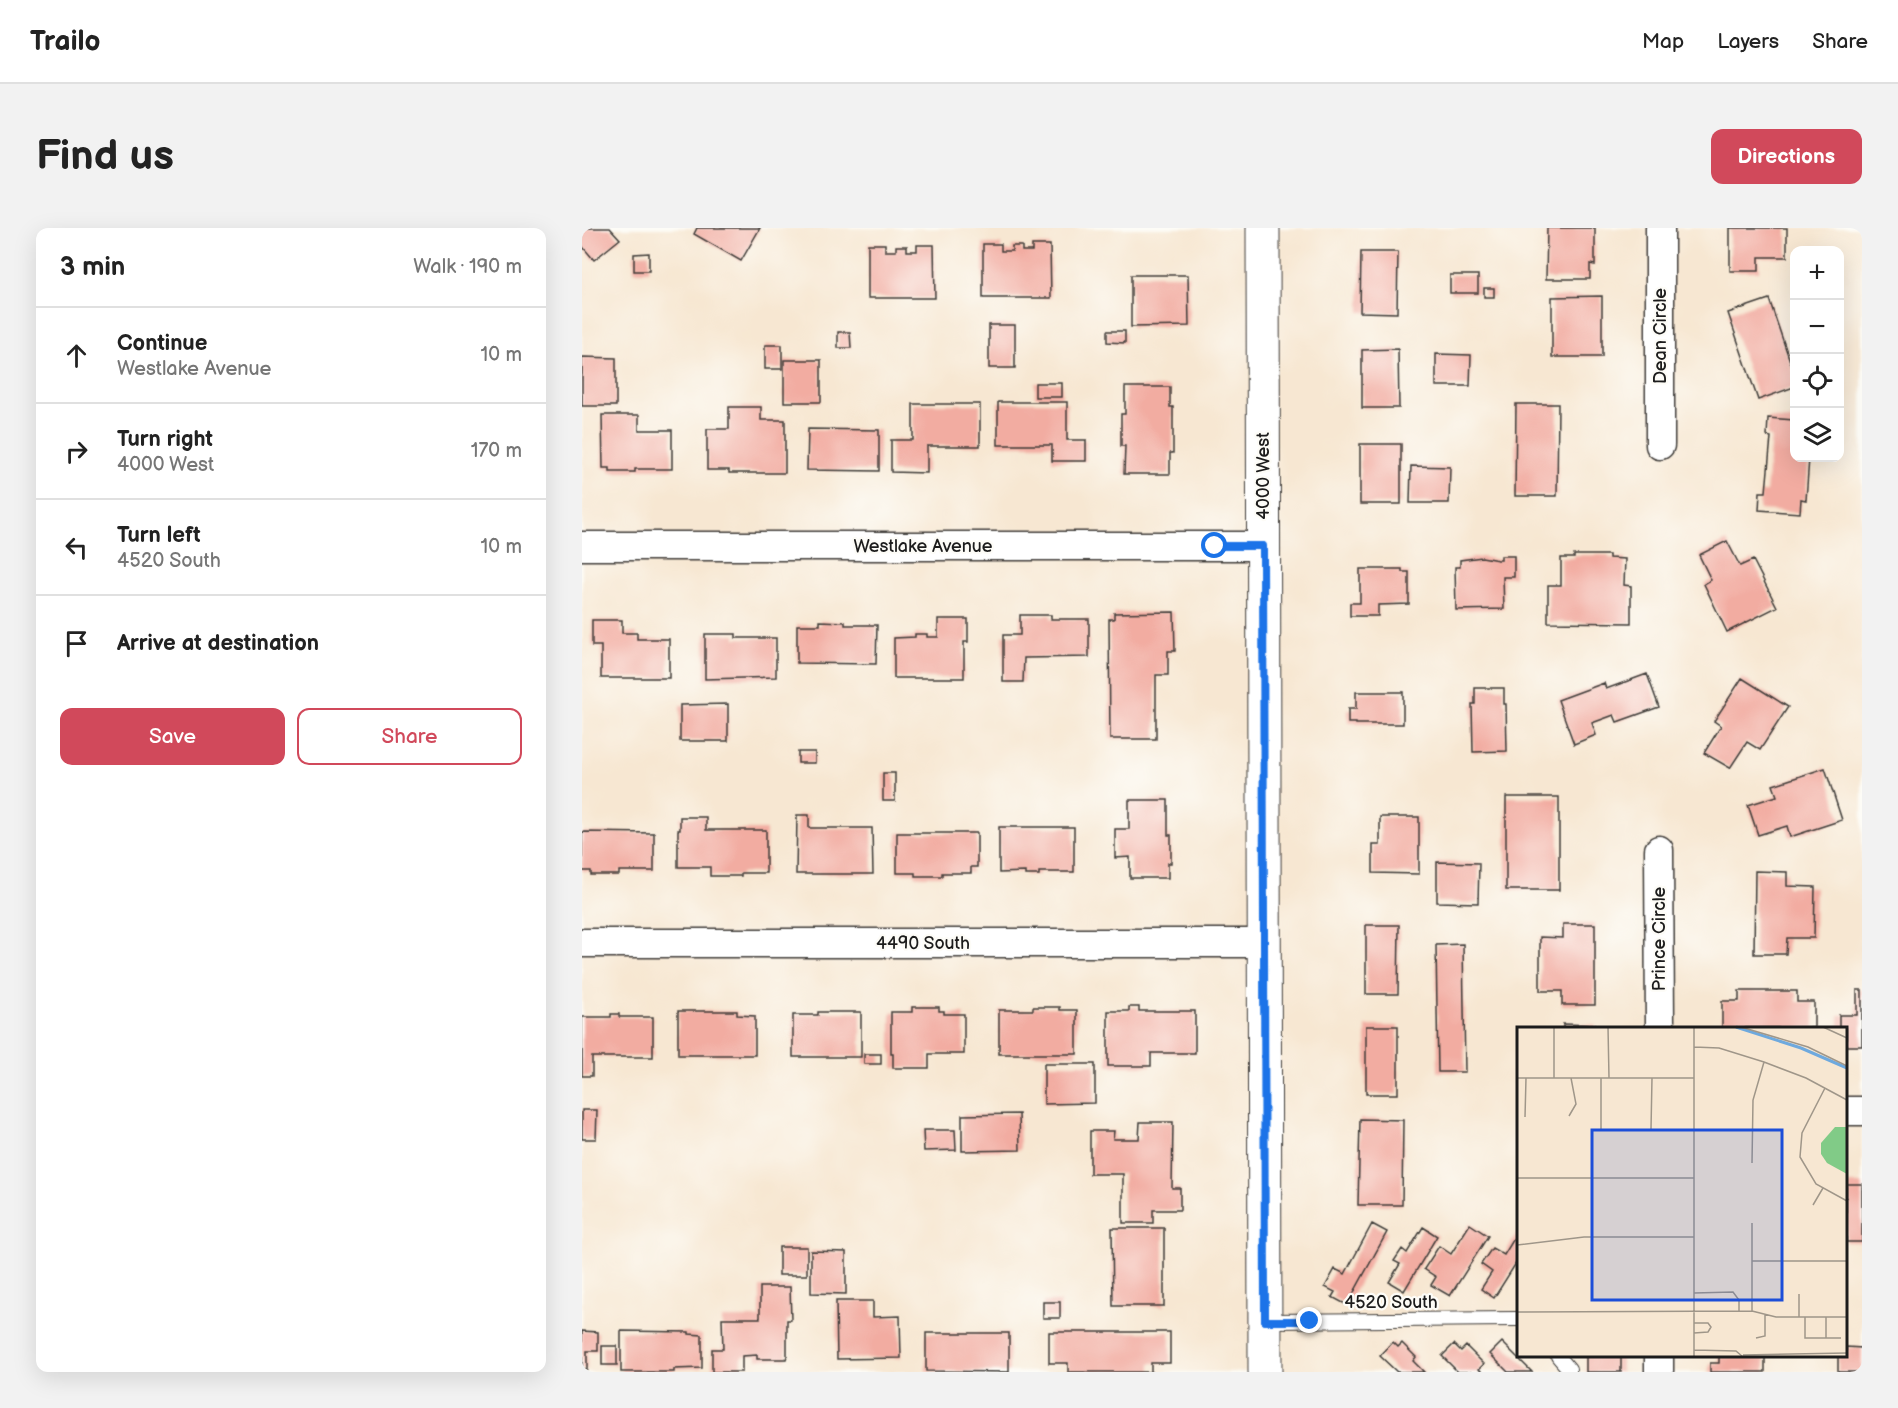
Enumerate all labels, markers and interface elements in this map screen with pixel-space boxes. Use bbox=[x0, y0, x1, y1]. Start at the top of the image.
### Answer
text: Trailo bbox=[30, 25, 101, 58]
text: Map bbox=[1642, 29, 1684, 54]
text: Layers bbox=[1717, 29, 1779, 54]
text: Share bbox=[1812, 29, 1868, 54]
button: Directions bbox=[1711, 129, 1862, 184]
text: Find us bbox=[36, 131, 174, 182]
map controls bbox=[1790, 246, 1844, 462]
button: + bbox=[1790, 246, 1844, 300]
text: 3 min bbox=[60, 252, 125, 283]
text: Walk · 190 m bbox=[413, 255, 522, 279]
street label: Dean Circle bbox=[1650, 288, 1671, 384]
button: − bbox=[1790, 300, 1844, 354]
text: Continue bbox=[117, 330, 207, 357]
icon: ahead bbox=[60, 339, 93, 372]
text: 10 m bbox=[481, 343, 522, 367]
button: locate bbox=[1790, 354, 1844, 408]
text: Westlake Avenue bbox=[117, 357, 271, 381]
button: layers bbox=[1790, 408, 1844, 462]
text: Turn right bbox=[117, 426, 213, 453]
street label: 4000 West bbox=[1253, 432, 1274, 520]
icon: right bbox=[60, 435, 93, 468]
text: 170 m bbox=[471, 439, 522, 463]
text: 4000 West bbox=[117, 453, 214, 477]
text: Turn left bbox=[117, 522, 201, 549]
icon: left bbox=[60, 531, 93, 564]
route start bbox=[1201, 532, 1227, 558]
text: 10 m bbox=[481, 535, 522, 559]
street label: Westlake Avenue bbox=[853, 536, 993, 557]
text: 4520 South bbox=[117, 549, 221, 573]
icon: arrive bbox=[60, 627, 93, 660]
text: Arrive at destination bbox=[117, 630, 319, 657]
button: Save bbox=[60, 708, 285, 765]
button: Share bbox=[297, 708, 522, 765]
street label: Prince Circle bbox=[1649, 886, 1670, 991]
street label: 4490 South bbox=[876, 933, 970, 954]
inset map bbox=[1517, 1027, 1847, 1357]
street label: 4520 South bbox=[1344, 1292, 1438, 1313]
route end bbox=[1296, 1307, 1322, 1333]

